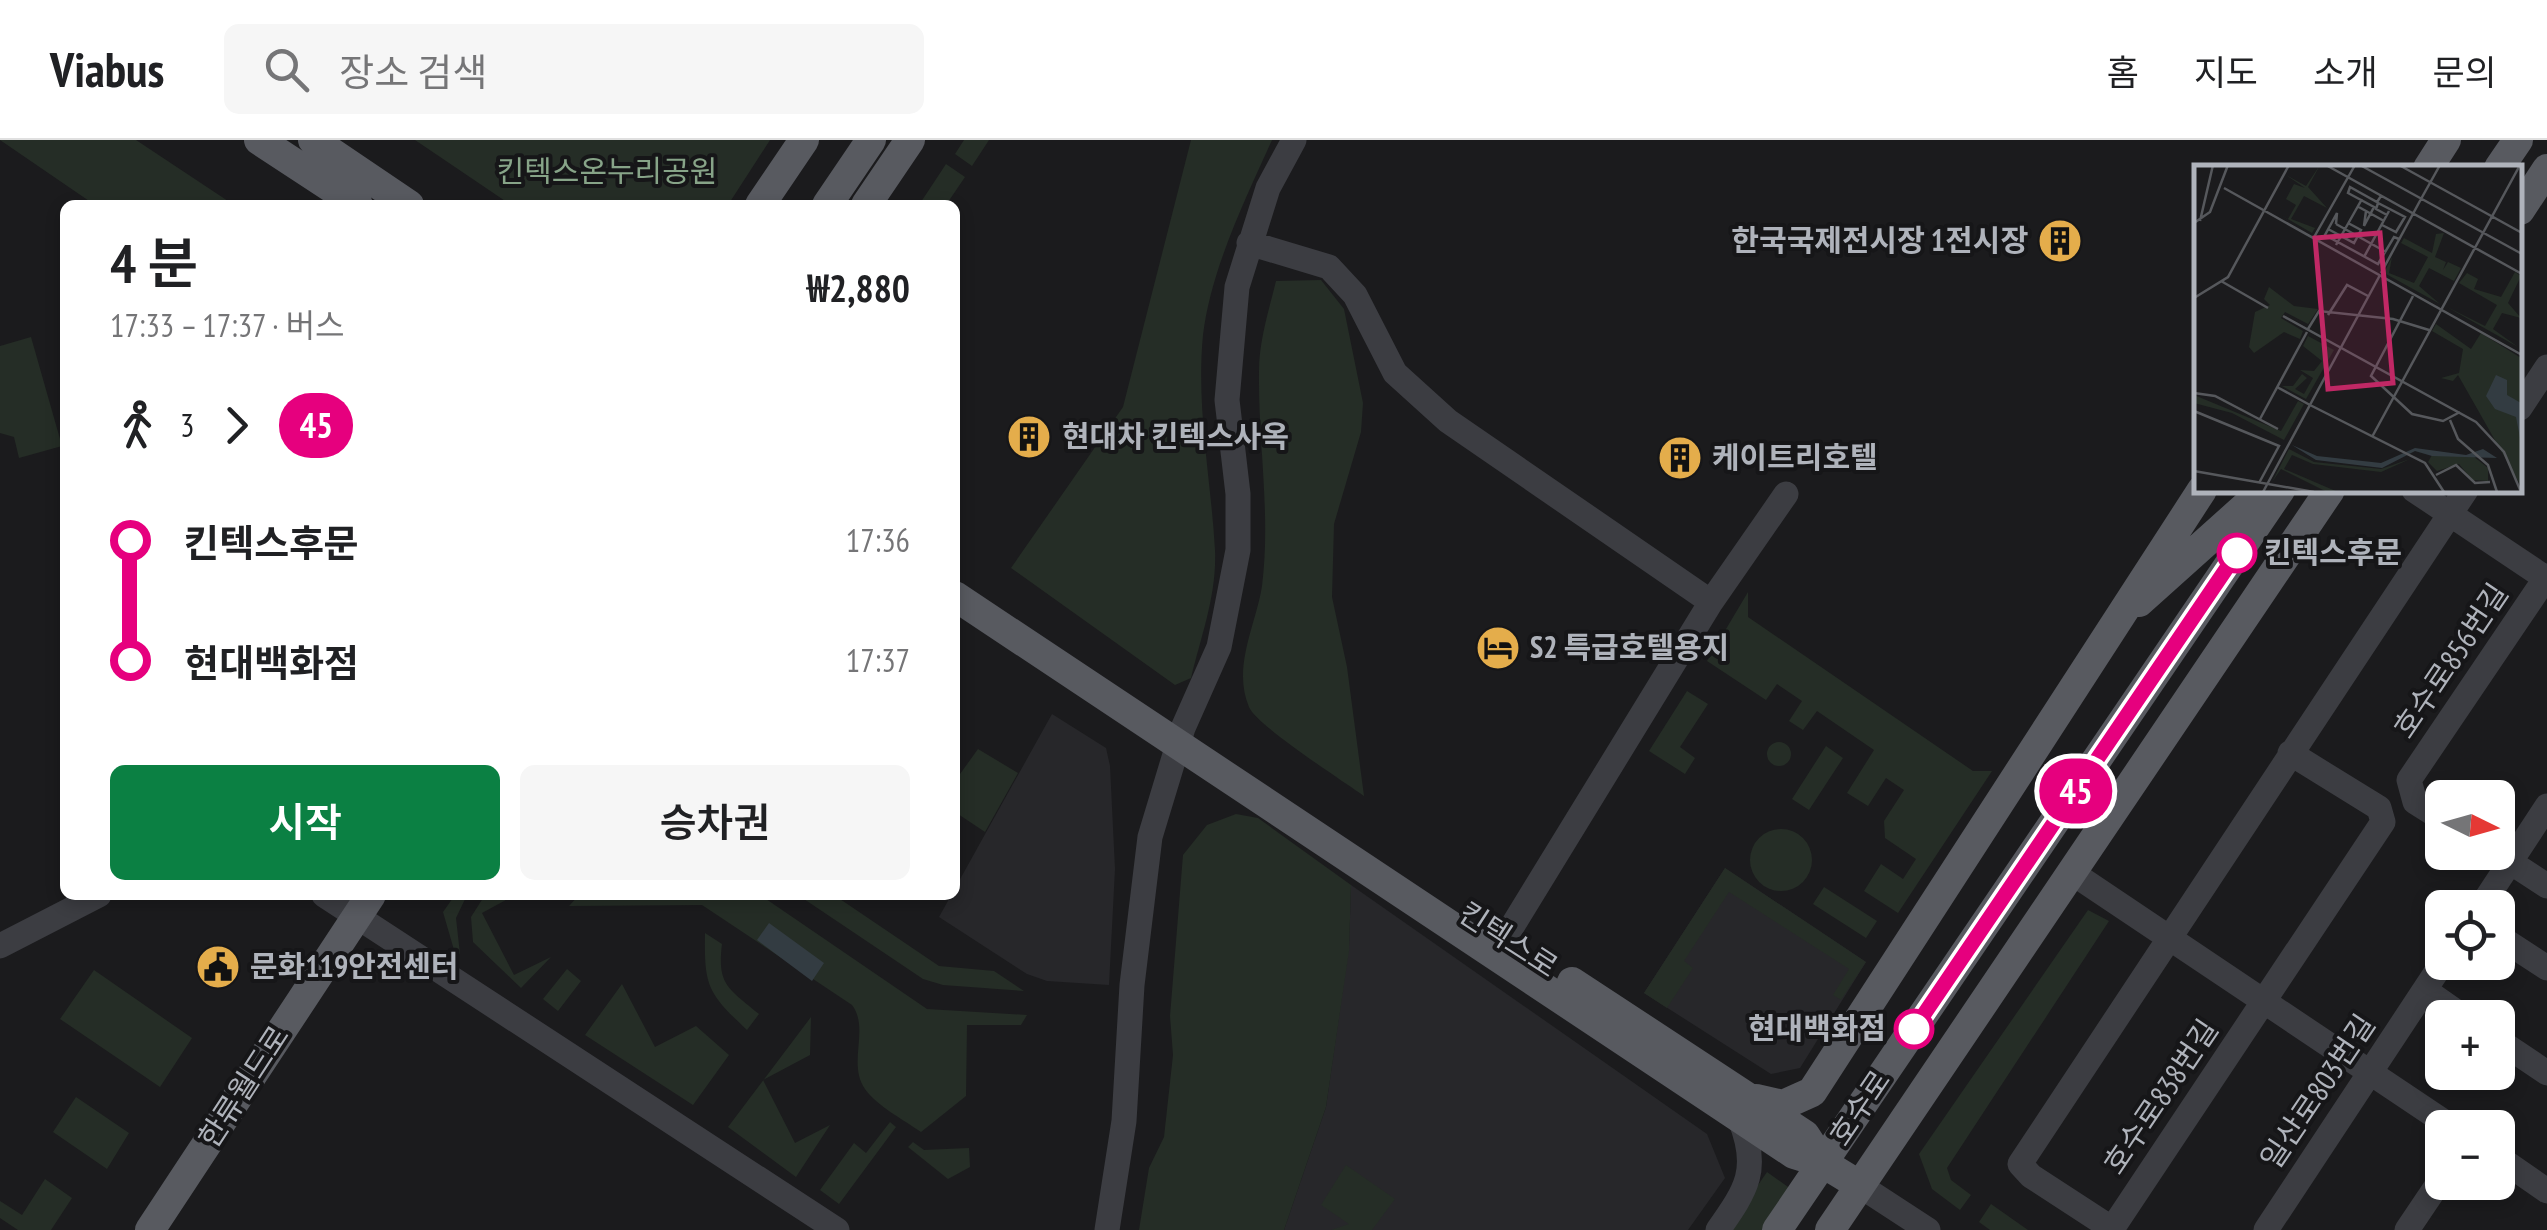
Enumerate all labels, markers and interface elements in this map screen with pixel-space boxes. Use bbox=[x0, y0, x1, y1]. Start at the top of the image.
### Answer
search box bbox=[224, 24, 924, 114]
text: Viabus bbox=[50, 38, 164, 100]
icon: search bbox=[259, 42, 314, 97]
text: 장소 검색 bbox=[339, 47, 487, 96]
text: 홈 bbox=[2107, 49, 2139, 95]
text: 지도 bbox=[2194, 49, 2258, 95]
text: 소개 bbox=[2313, 49, 2378, 95]
text: 문의 bbox=[2433, 49, 2497, 95]
park label: 킨텍스온누리공원 bbox=[497, 151, 717, 190]
inset map bbox=[2194, 165, 2522, 492]
building icon: 한국국제전시장 1전시장 bbox=[2037, 218, 2083, 264]
place label: 한국국제전시장 1전시장 bbox=[1732, 220, 2028, 259]
text: 4 분 bbox=[110, 227, 198, 298]
text: ₩2,880 bbox=[807, 263, 910, 312]
text: 17:33 – 17:37 · 버스 bbox=[110, 304, 344, 346]
icon: walk bbox=[110, 398, 165, 453]
icon: forward bbox=[209, 398, 264, 453]
text: 45 bbox=[299, 402, 333, 448]
text: 3 bbox=[180, 404, 194, 446]
building icon: 현대차 킨텍스사옥 bbox=[1006, 414, 1052, 460]
place label: 현대차 킨텍스사옥 bbox=[1062, 416, 1289, 455]
building icon: 케이트리호텔 bbox=[1657, 435, 1703, 481]
place label: 케이트리호텔 bbox=[1712, 437, 1878, 476]
text: 킨텍스후문 bbox=[184, 518, 359, 567]
text: 17:36 bbox=[846, 519, 910, 561]
place label: 킨텍스후문 bbox=[2264, 532, 2402, 571]
marker: 킨텍스후문 bbox=[2218, 534, 2256, 572]
street label: 호수로856번길 bbox=[2384, 575, 2516, 745]
hotel icon: S2 특급호텔용지 bbox=[1475, 625, 1521, 671]
place label: S2 특급호텔용지 bbox=[1530, 627, 1729, 666]
text: 현대백화점 bbox=[184, 638, 359, 687]
text: 17:37 bbox=[846, 639, 910, 681]
line badge: 45 bbox=[2031, 758, 2121, 824]
button: 시작 bbox=[110, 765, 500, 880]
button: 승차권 bbox=[520, 765, 910, 880]
text: 45 bbox=[2059, 768, 2093, 814]
north arrow bbox=[2425, 780, 2515, 870]
map controls bbox=[2425, 780, 2515, 1200]
button: locate bbox=[2425, 890, 2515, 980]
street label: 킨텍스로 bbox=[1452, 892, 1566, 985]
public building icon: 문화119안전센터 bbox=[195, 944, 241, 990]
place label: 문화119안전센터 bbox=[250, 946, 459, 985]
button: + bbox=[2425, 1000, 2515, 1090]
street label: 일산로803번길 bbox=[2251, 1006, 2383, 1176]
place label: 현대백화점 bbox=[1748, 1008, 1886, 1047]
marker: 현대백화점 bbox=[1895, 1010, 1933, 1048]
street label: 호수로838번길 bbox=[2094, 1011, 2226, 1181]
street label: 한류월드로 bbox=[189, 1018, 297, 1155]
street label: 호수로 bbox=[1819, 1062, 1898, 1152]
button: − bbox=[2425, 1110, 2515, 1200]

